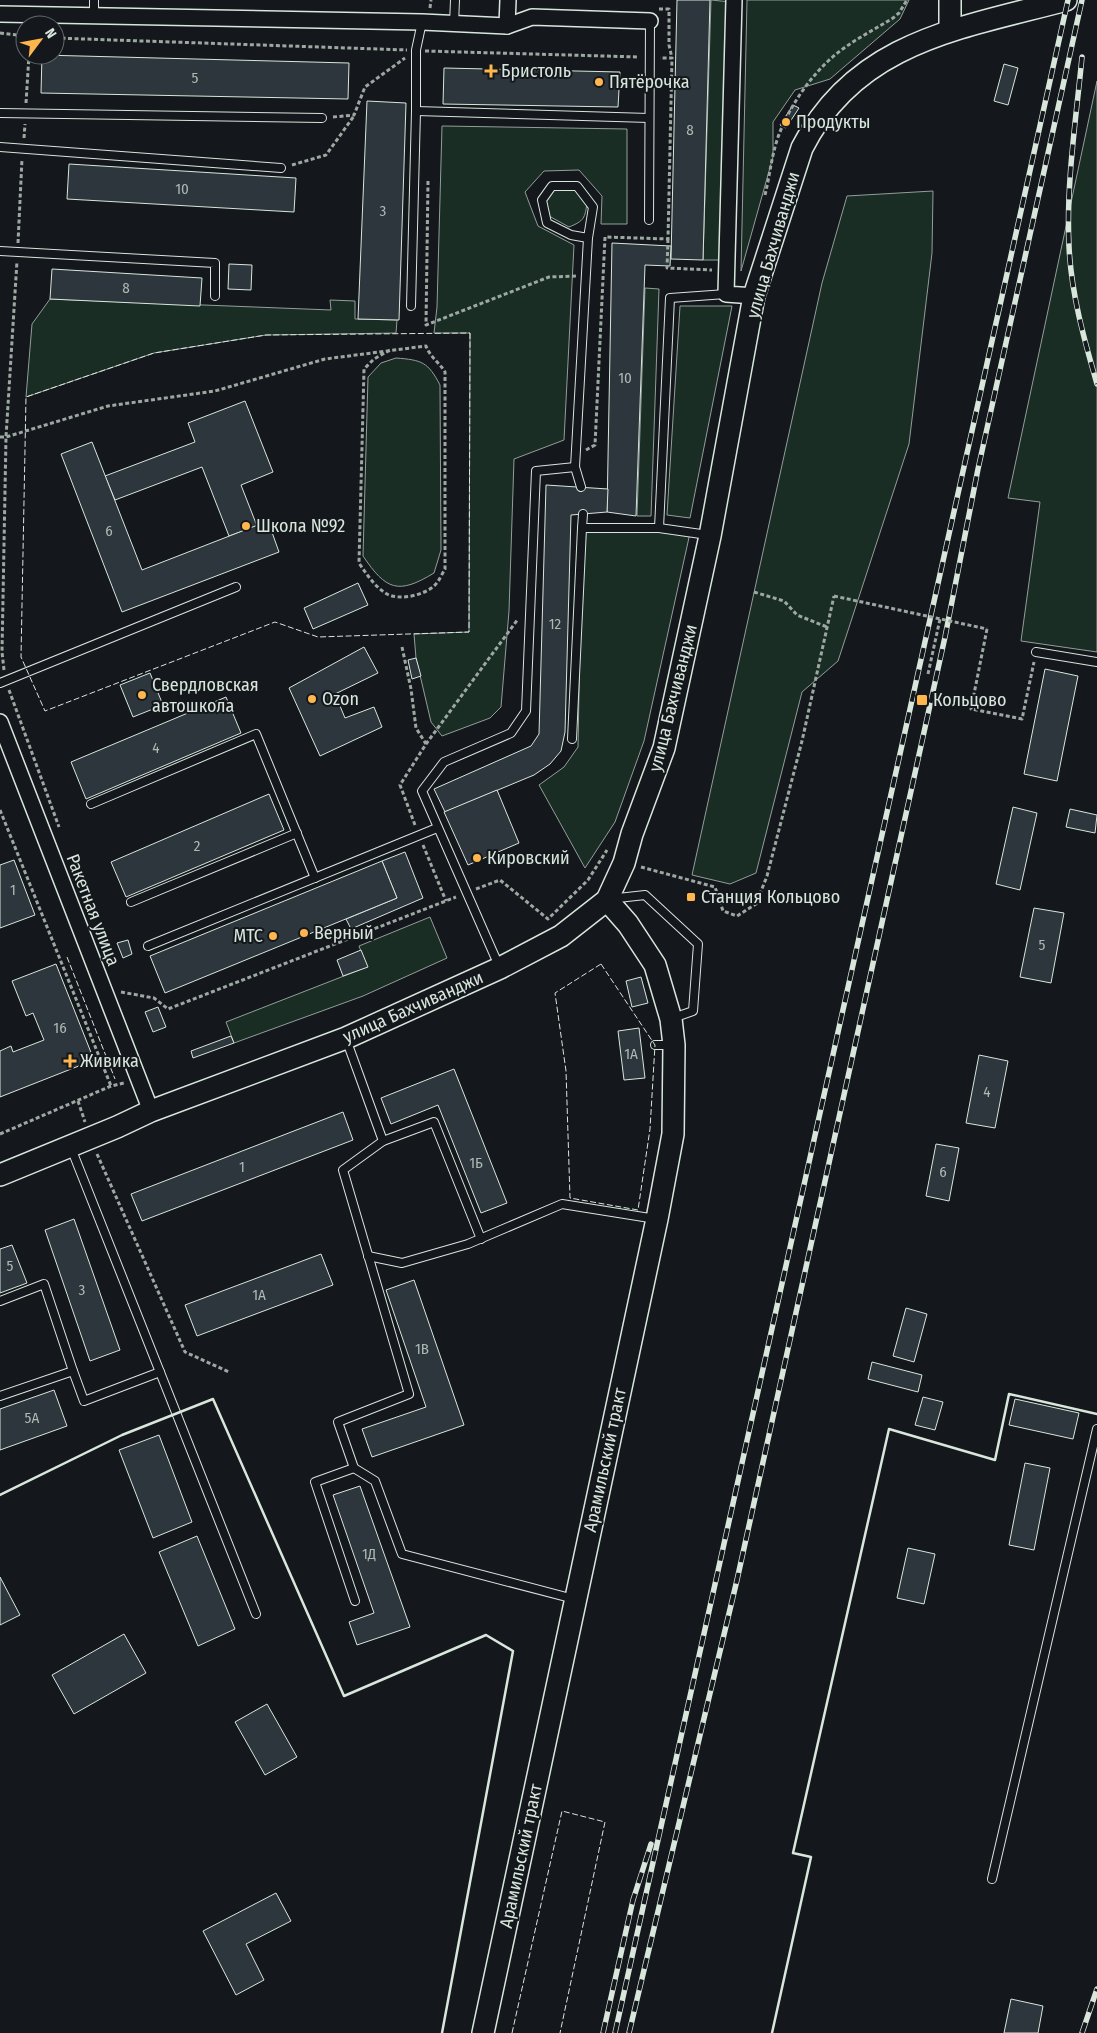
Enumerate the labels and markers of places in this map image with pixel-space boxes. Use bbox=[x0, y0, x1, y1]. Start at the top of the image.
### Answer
place label: Бристоль bbox=[501, 60, 571, 82]
marker: Бристоль bbox=[485, 65, 497, 77]
place label: Пятёрочка bbox=[609, 71, 690, 93]
marker: Пятёрочка bbox=[593, 76, 605, 88]
place label: Продукты bbox=[796, 111, 871, 133]
marker: Продукты bbox=[780, 116, 792, 128]
place label: Школа №92 bbox=[256, 515, 345, 537]
marker: Школа №92 bbox=[240, 520, 252, 532]
place label: Свердловская автошкола bbox=[152, 674, 259, 717]
place label: Ozon bbox=[322, 688, 359, 710]
marker: Свердловская автошкола bbox=[136, 689, 148, 701]
place label: Кольцово bbox=[933, 689, 1007, 711]
marker: Ozon bbox=[306, 693, 318, 705]
marker: Кольцово bbox=[915, 693, 929, 707]
place label: Кировский bbox=[487, 847, 570, 869]
marker: Кировский bbox=[471, 852, 483, 864]
place label: Станция Кольцово bbox=[701, 886, 840, 908]
marker: Станция Кольцово bbox=[685, 891, 697, 903]
place label: Верный bbox=[314, 922, 374, 944]
place label: МТС bbox=[234, 925, 263, 947]
marker: Верный bbox=[298, 927, 310, 939]
marker: МТС bbox=[267, 930, 279, 942]
place label: Живика bbox=[80, 1050, 139, 1072]
marker: Живика bbox=[64, 1055, 76, 1067]

